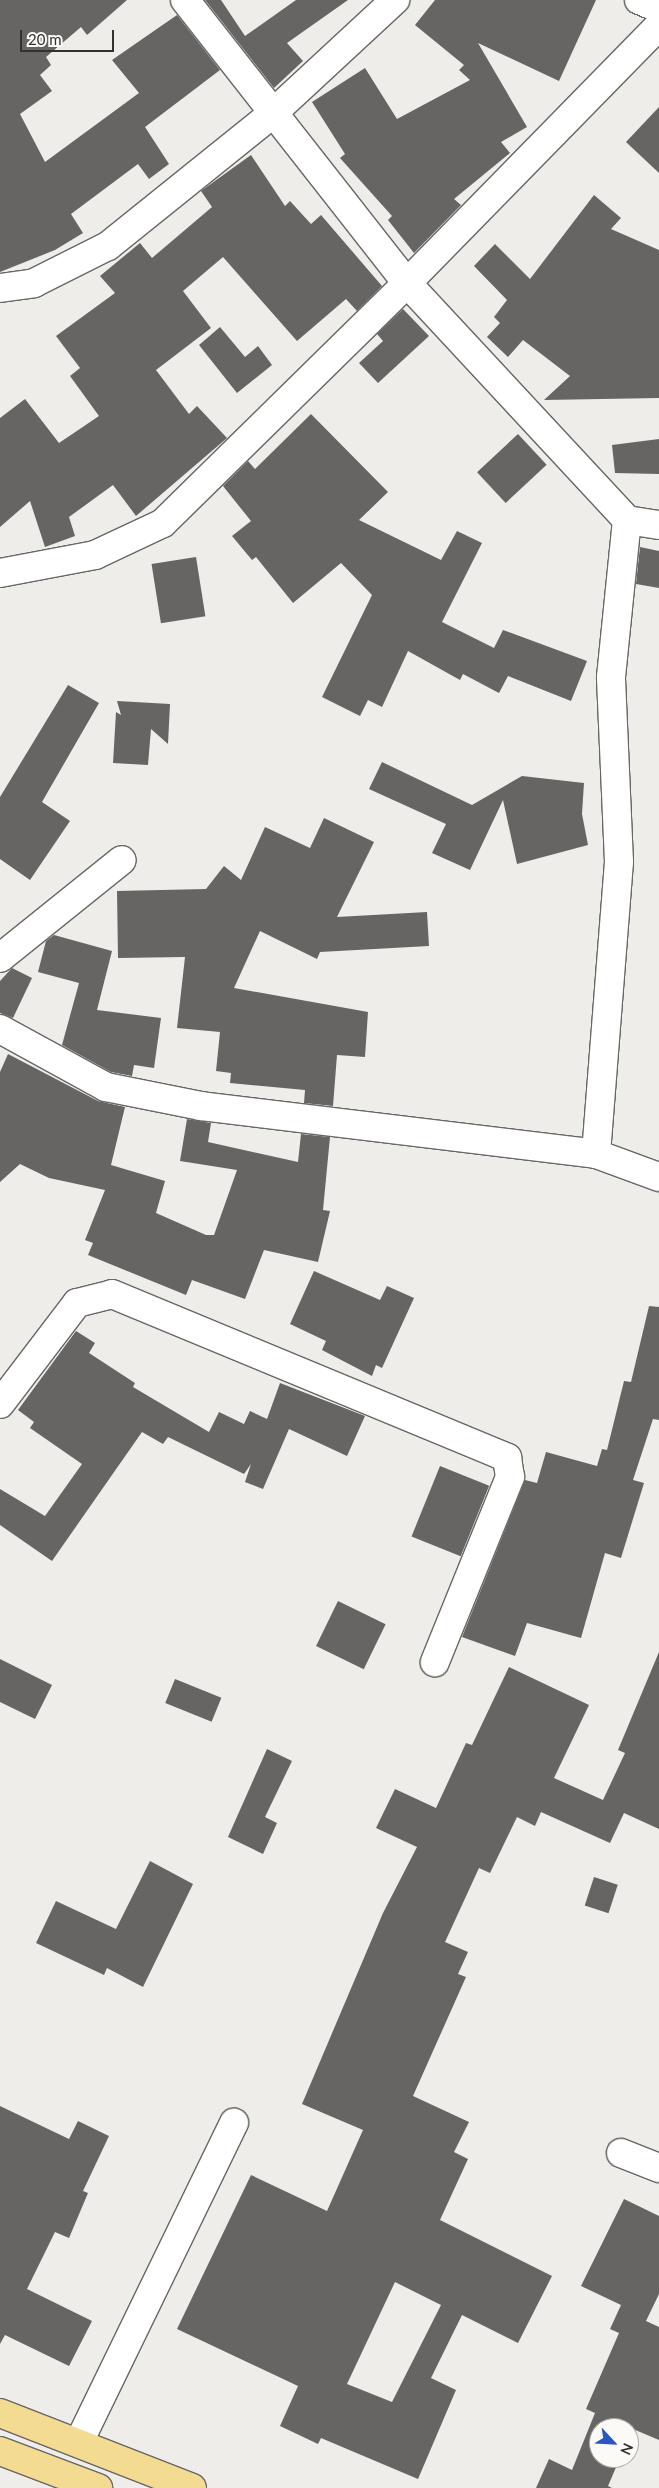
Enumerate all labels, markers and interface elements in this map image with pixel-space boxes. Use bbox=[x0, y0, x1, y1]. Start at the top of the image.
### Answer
scale bar bbox=[22, 20, 116, 52]
text: 20 m bbox=[28, 30, 62, 48]
north arrow bbox=[589, 2418, 639, 2468]
text: N bbox=[617, 2441, 637, 2458]

